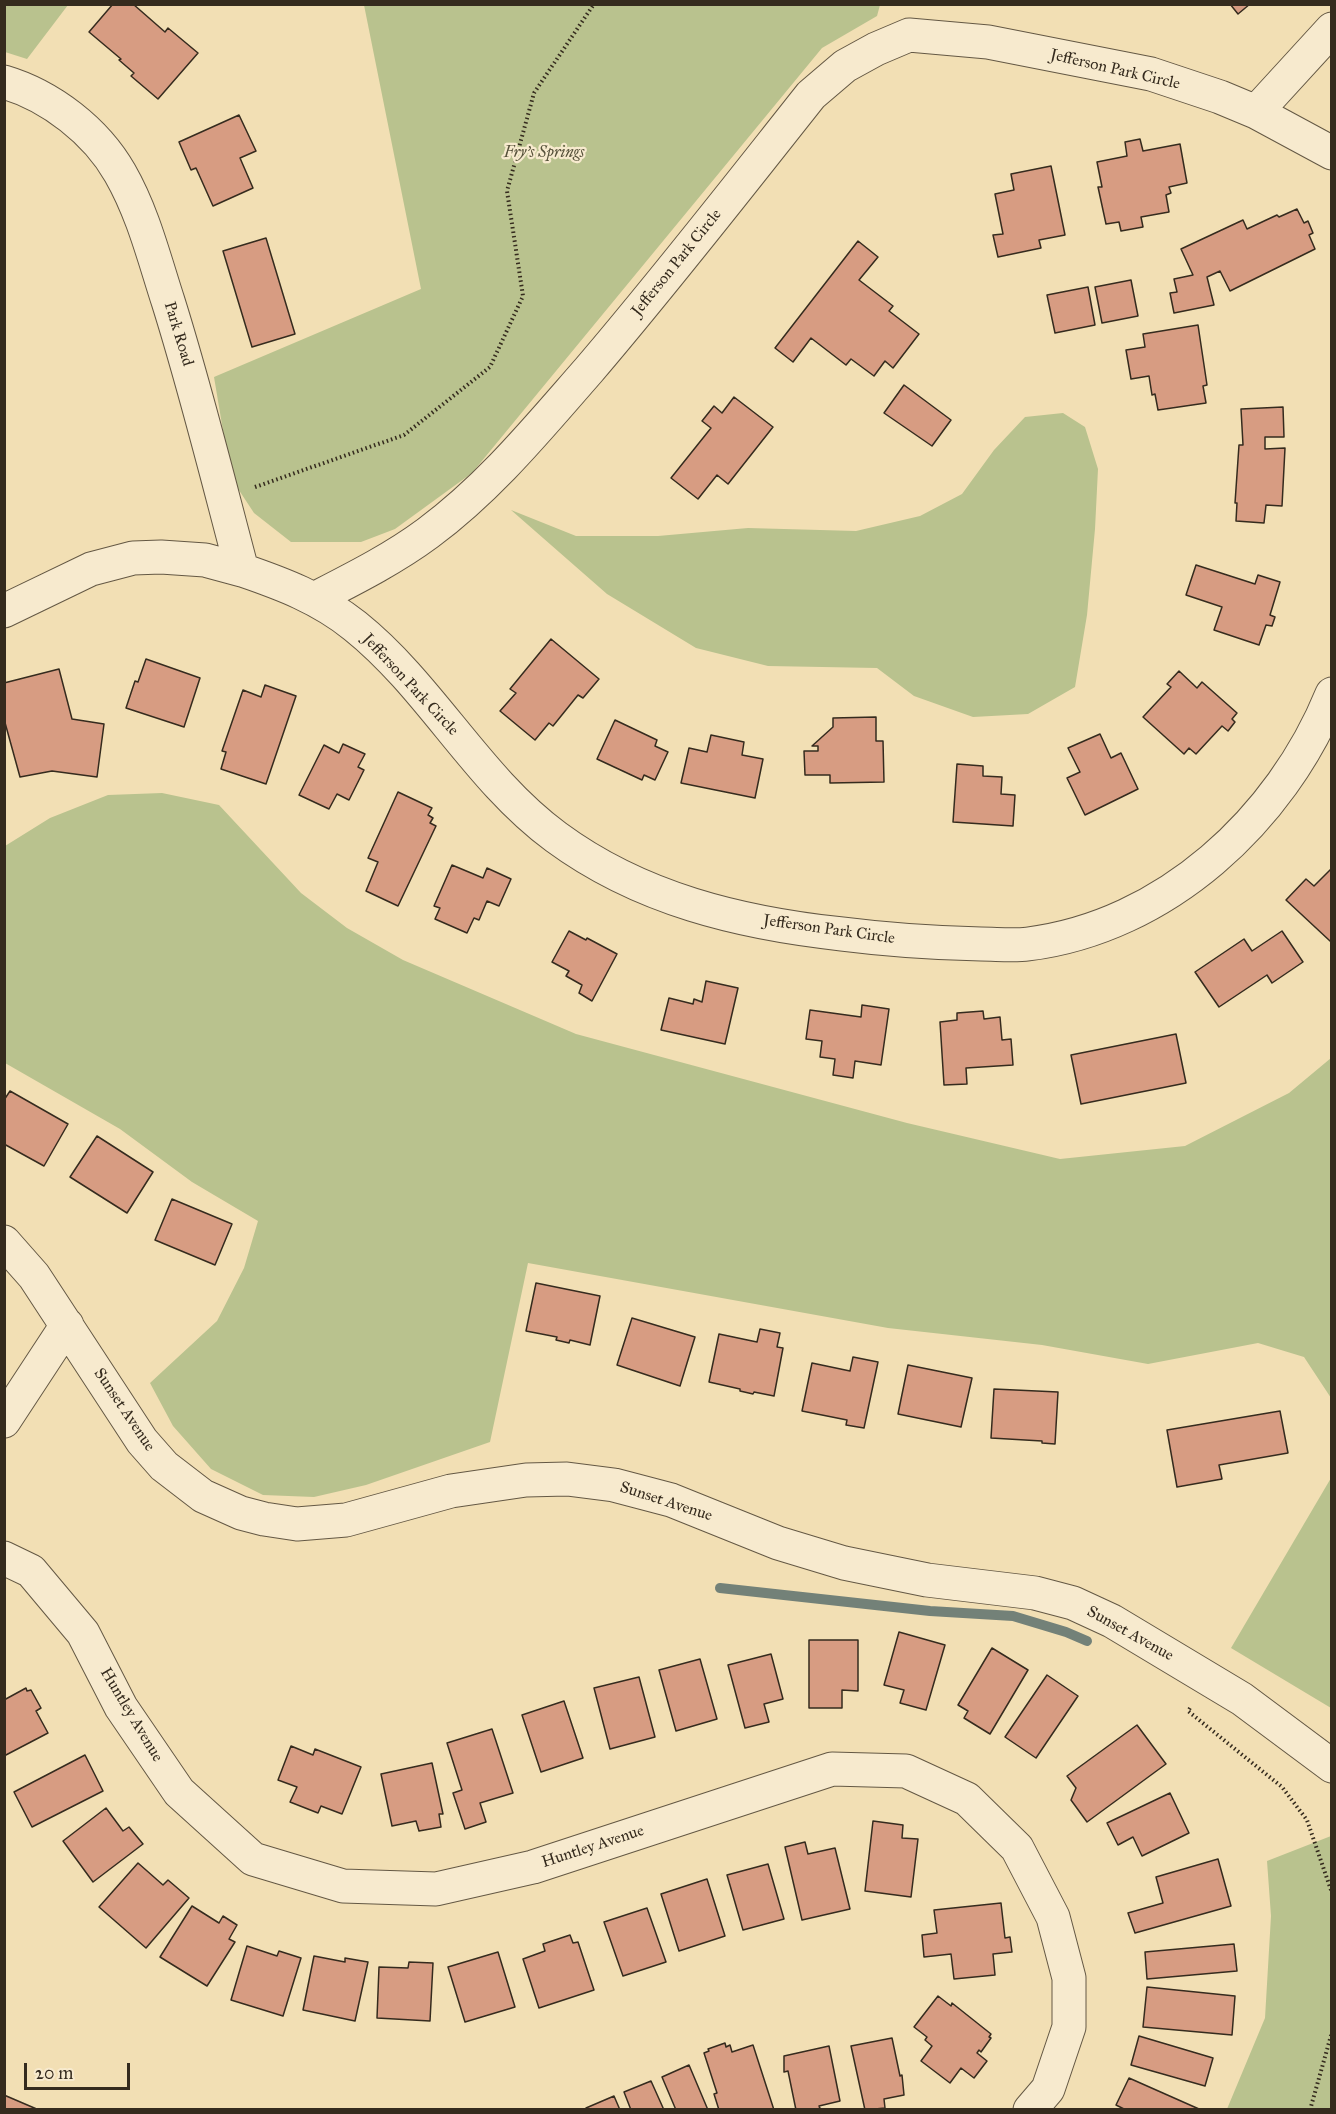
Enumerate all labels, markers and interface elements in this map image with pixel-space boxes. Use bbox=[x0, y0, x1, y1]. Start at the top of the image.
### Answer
street label: Jefferson Park Circle bbox=[1048, 46, 1182, 94]
park label: Fry's Springs bbox=[504, 143, 584, 163]
street label: Jefferson Park Circle bbox=[628, 205, 726, 321]
street label: Park Road bbox=[159, 299, 197, 369]
street label: Jefferson Park Circle bbox=[358, 630, 462, 740]
street label: Jefferson Park Circle bbox=[762, 911, 896, 949]
street label: Sunset Avenue bbox=[89, 1365, 159, 1455]
street label: Sunset Avenue bbox=[617, 1478, 715, 1526]
street label: Sunset Avenue bbox=[1083, 1602, 1177, 1666]
street label: Huntley Avenue bbox=[95, 1665, 167, 1765]
street label: Huntley Avenue bbox=[539, 1821, 647, 1873]
scale bar bbox=[27, 2051, 134, 2089]
text: 20 m bbox=[35, 2062, 73, 2084]

